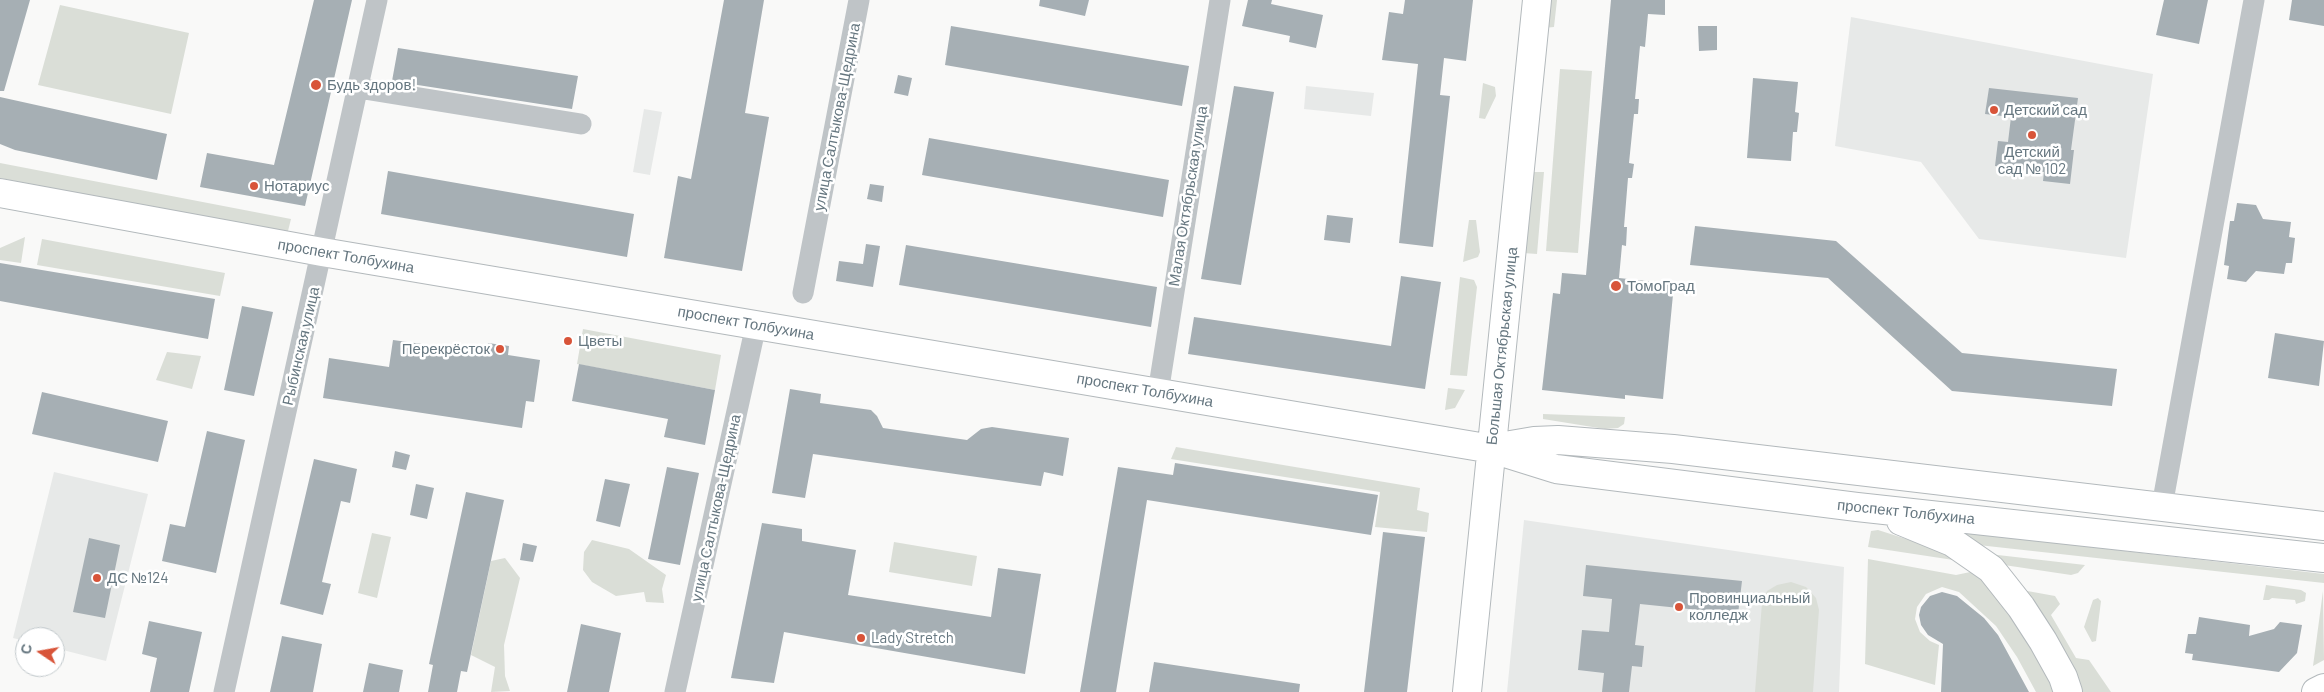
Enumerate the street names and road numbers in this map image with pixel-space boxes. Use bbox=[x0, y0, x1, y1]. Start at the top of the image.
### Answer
street label: улица Салтыкова-Щедрина bbox=[810, 21, 864, 213]
street label: Малая Октябрьская улица bbox=[1165, 104, 1211, 288]
street label: проспект Толбухина bbox=[276, 235, 416, 277]
street label: Большая Октябрьская улица bbox=[1483, 246, 1521, 446]
street label: Рыбинская улица bbox=[279, 285, 323, 407]
street label: проспект Толбухина bbox=[676, 302, 816, 344]
street label: проспект Толбухина bbox=[1075, 369, 1215, 411]
street label: улица Салтыкова-Щедрина bbox=[687, 413, 745, 603]
street label: проспект Толбухина bbox=[1836, 496, 1976, 528]

